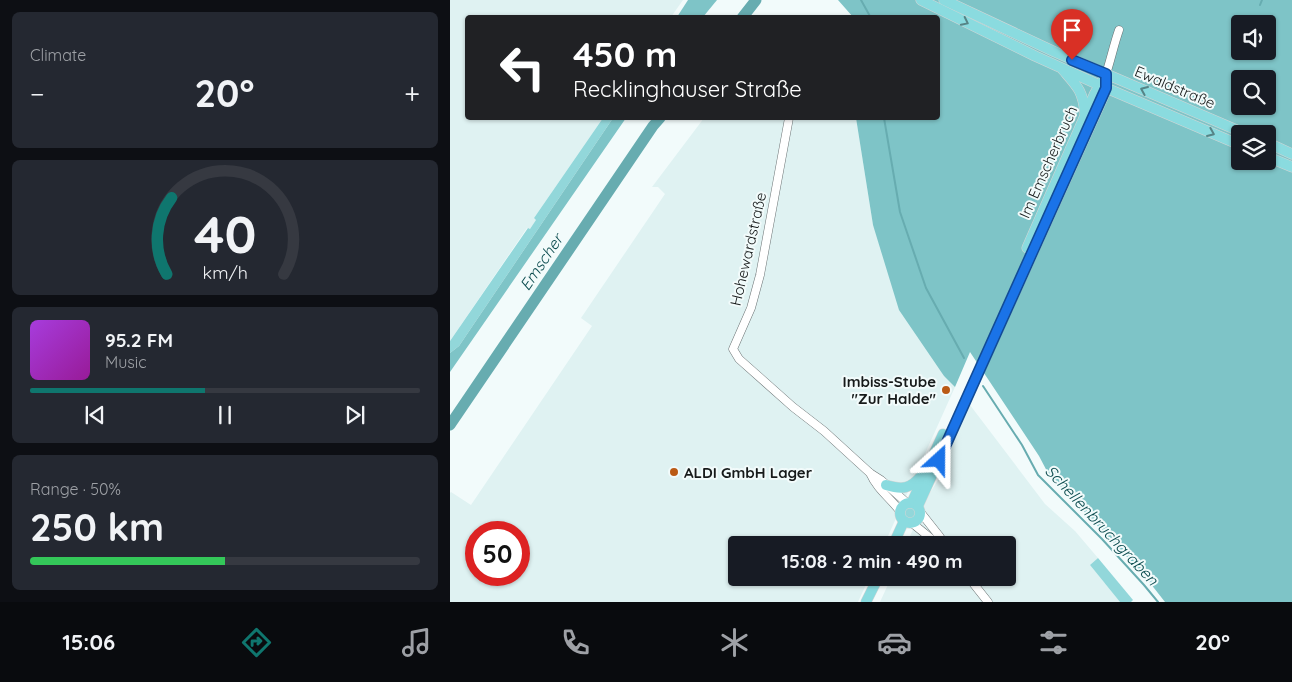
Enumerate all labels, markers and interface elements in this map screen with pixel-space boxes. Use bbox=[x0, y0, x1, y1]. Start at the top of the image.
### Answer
pin bbox=[1051, 9, 1093, 60]
one-way arrow bbox=[960, 15, 969, 26]
map controls bbox=[1231, 15, 1276, 170]
button: sound bbox=[1231, 15, 1276, 60]
icon: arrive bbox=[1058, 16, 1086, 44]
text: 450 m bbox=[573, 32, 677, 76]
icon: left bbox=[490, 35, 555, 100]
text: Climate bbox=[30, 45, 86, 65]
street label: Ewaldstraße bbox=[1132, 62, 1218, 112]
text: 20° bbox=[194, 69, 254, 117]
button: search bbox=[1231, 70, 1276, 115]
text: Recklinghauser Straße bbox=[573, 75, 802, 103]
text: − bbox=[30, 76, 45, 111]
text: + bbox=[404, 76, 420, 111]
one-way arrow bbox=[1141, 86, 1149, 96]
street label: Im Emscherbruch bbox=[1015, 103, 1081, 221]
button: layers bbox=[1231, 125, 1276, 170]
one-way arrow bbox=[1206, 126, 1215, 137]
street label: Hohewardstraße bbox=[726, 190, 770, 308]
text: 40 bbox=[194, 201, 256, 266]
water label: Emscher bbox=[515, 228, 568, 294]
text: km/h bbox=[202, 261, 248, 283]
text: 95.2 FM bbox=[105, 328, 173, 352]
text: Music bbox=[105, 352, 147, 372]
place label: Imbiss-Stube "Zur Halde" bbox=[843, 372, 937, 408]
marker: Imbiss-Stube "Zur Halde" bbox=[940, 384, 952, 396]
icon: previous bbox=[81, 401, 109, 429]
icon: pause bbox=[211, 401, 239, 429]
icon: next bbox=[341, 401, 369, 429]
position arrow bbox=[912, 433, 964, 485]
water label: Schellenbruchgraben bbox=[1041, 461, 1163, 590]
place label: ALDI GmbH Lager bbox=[684, 463, 813, 482]
marker: ALDI GmbH Lager bbox=[668, 466, 680, 478]
text: Range · 50% bbox=[30, 479, 121, 499]
text: 250 km bbox=[30, 503, 164, 551]
speed limit sign: 50 bbox=[465, 521, 530, 586]
text: 15:08 · 2 min · 490 m bbox=[782, 549, 962, 573]
icon: directions bbox=[239, 625, 274, 660]
icon: music bbox=[399, 625, 434, 660]
icon: phone bbox=[558, 625, 593, 660]
icon: climate bbox=[717, 625, 752, 660]
icon: car bbox=[877, 625, 912, 660]
icon: filters bbox=[1036, 625, 1071, 660]
text: 15:06 bbox=[62, 628, 115, 656]
text: 20° bbox=[1195, 628, 1230, 656]

